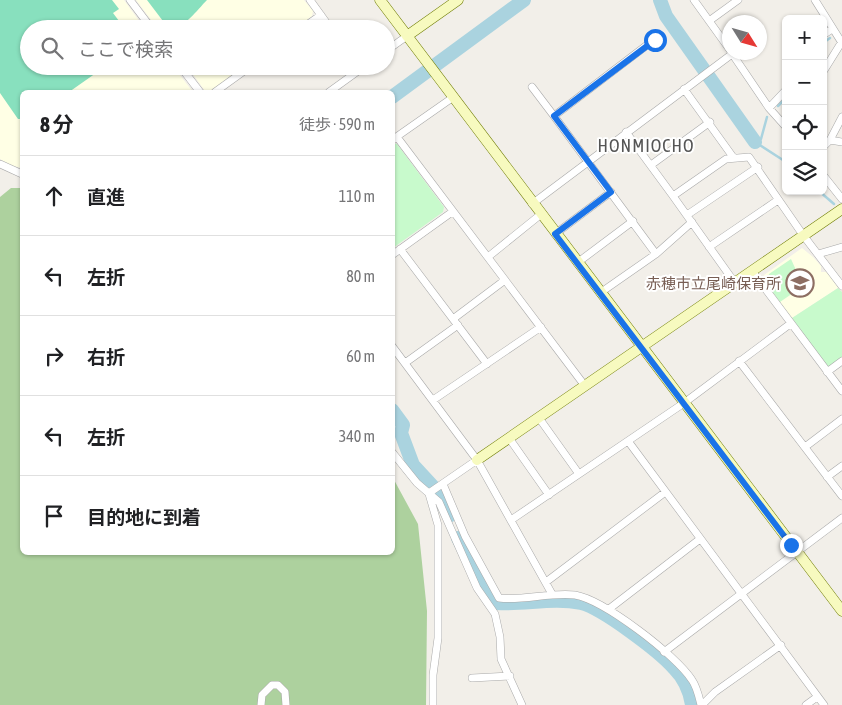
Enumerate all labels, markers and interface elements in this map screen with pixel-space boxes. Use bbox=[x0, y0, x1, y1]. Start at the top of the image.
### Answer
north arrow bbox=[722, 15, 767, 60]
map controls bbox=[782, 15, 827, 195]
button: + bbox=[782, 15, 827, 60]
search box bbox=[20, 20, 395, 75]
route start bbox=[644, 29, 667, 52]
icon: search bbox=[38, 34, 66, 62]
text: ここで検索 bbox=[78, 38, 173, 60]
button: − bbox=[782, 60, 827, 105]
button: locate bbox=[782, 105, 827, 150]
text: 8 分 bbox=[40, 112, 74, 136]
text: 徒歩 · 590 m bbox=[299, 115, 375, 133]
district label: HONMIOCHO bbox=[598, 135, 694, 156]
button: layers bbox=[782, 150, 827, 195]
icon: ahead bbox=[40, 182, 68, 210]
text: 直進 bbox=[87, 186, 125, 208]
text: 110 m bbox=[339, 187, 375, 205]
icon: left bbox=[40, 262, 68, 290]
text: 左折 bbox=[87, 266, 125, 288]
text: 80 m bbox=[346, 267, 375, 285]
school or university icon: 赤穂市立尾崎保育所 bbox=[785, 268, 815, 298]
place label: 赤穂市立尾崎保育所 bbox=[646, 275, 781, 292]
icon: right bbox=[40, 342, 68, 370]
text: 右折 bbox=[87, 346, 125, 368]
text: 60 m bbox=[346, 347, 375, 365]
icon: left bbox=[40, 422, 68, 450]
text: 左折 bbox=[87, 426, 125, 448]
text: 340 m bbox=[339, 427, 375, 445]
icon: arrive bbox=[40, 502, 68, 530]
text: 目的地に到着 bbox=[87, 506, 201, 528]
route end bbox=[780, 534, 803, 557]

